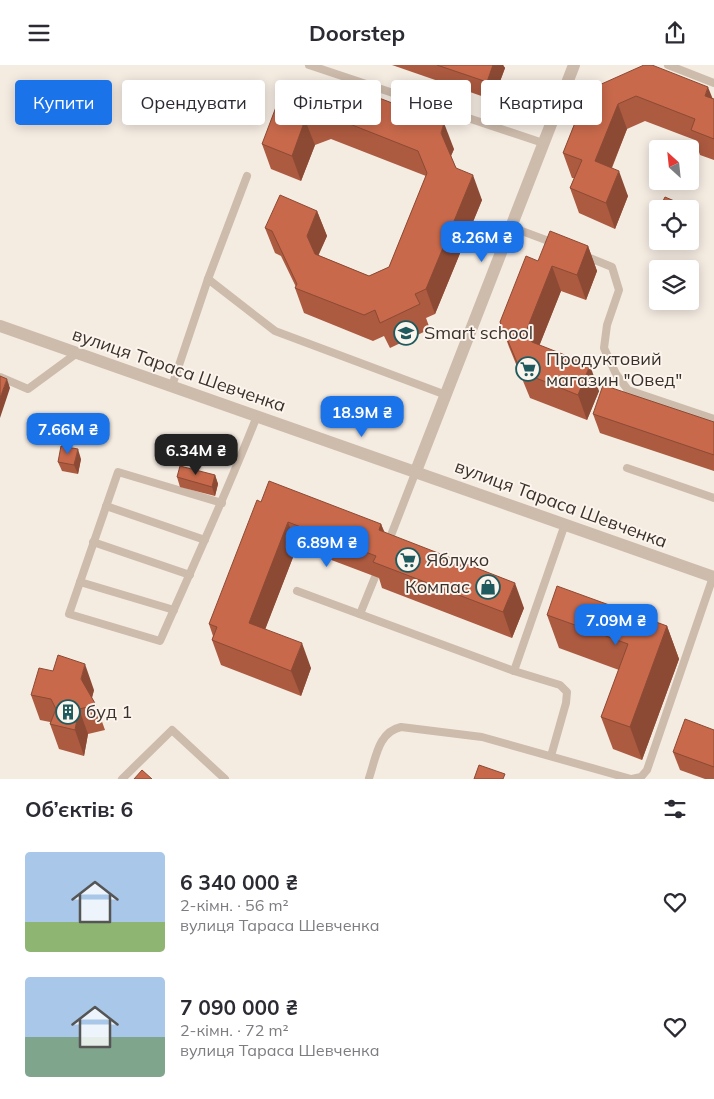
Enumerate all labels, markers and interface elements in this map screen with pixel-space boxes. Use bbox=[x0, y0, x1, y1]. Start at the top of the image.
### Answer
icon: menu bbox=[25, 19, 53, 47]
text: Doorstep bbox=[309, 19, 405, 47]
icon: share bbox=[661, 19, 689, 47]
chip: Купити bbox=[15, 80, 112, 125]
chip: Орендувати bbox=[122, 80, 265, 125]
chip: Фільтри bbox=[275, 80, 381, 125]
chip: Нове bbox=[391, 80, 471, 125]
chip: Квартира bbox=[481, 80, 602, 125]
north arrow bbox=[649, 140, 699, 190]
map controls bbox=[649, 140, 699, 310]
button: locate bbox=[649, 200, 699, 250]
pin: 8.26M ₴ bbox=[436, 221, 528, 263]
text: 8.26M ₴ bbox=[452, 227, 512, 247]
button: layers bbox=[649, 260, 699, 310]
school or university icon: Smart school bbox=[393, 320, 419, 346]
place label: Smart school bbox=[424, 321, 533, 344]
street label: вулиця Тараса Шевченка bbox=[69, 322, 289, 417]
place label: Продуктовий магазин "Овед" bbox=[546, 347, 682, 391]
supermarket icon: Продуктовий магазин "Овед" bbox=[515, 356, 541, 382]
pin: 18.9M ₴ bbox=[316, 395, 408, 438]
text: 18.9M ₴ bbox=[332, 402, 392, 422]
pin: 7.66M ₴ bbox=[22, 413, 114, 455]
text: 7.66M ₴ bbox=[38, 419, 98, 439]
pin: 6.34M ₴ bbox=[150, 433, 242, 476]
text: 6.34M ₴ bbox=[166, 440, 226, 460]
street label: вулиця Тараса Шевченка bbox=[452, 454, 671, 553]
pin: 6.89M ₴ bbox=[281, 525, 373, 568]
text: 6.89M ₴ bbox=[297, 532, 357, 552]
supermarket icon: Яблуко bbox=[395, 547, 421, 573]
place label: Яблуко bbox=[426, 548, 489, 571]
shop icon: Компас bbox=[475, 574, 501, 600]
place label: Компас bbox=[405, 575, 470, 598]
pin: 7.09M ₴ bbox=[570, 603, 662, 646]
text: 7.09M ₴ bbox=[586, 610, 646, 630]
building icon: буд 1 bbox=[55, 699, 81, 725]
place label: буд 1 bbox=[86, 700, 132, 723]
icon: filters bbox=[661, 795, 689, 823]
text: Об’єктів: 6 bbox=[25, 796, 133, 822]
text: 6 340 000 ₴ bbox=[180, 869, 298, 895]
icon: home bbox=[65, 872, 125, 932]
icon: heart bbox=[661, 888, 689, 916]
text: 2-кімн. · 56 m² bbox=[180, 895, 289, 915]
text: вулиця Тараса Шевченка bbox=[180, 915, 379, 935]
text: 7 090 000 ₴ bbox=[180, 994, 298, 1020]
icon: home bbox=[65, 997, 125, 1057]
icon: heart bbox=[661, 1013, 689, 1041]
text: 2-кімн. · 72 m² bbox=[180, 1020, 289, 1040]
text: вулиця Тараса Шевченка bbox=[180, 1040, 379, 1060]

